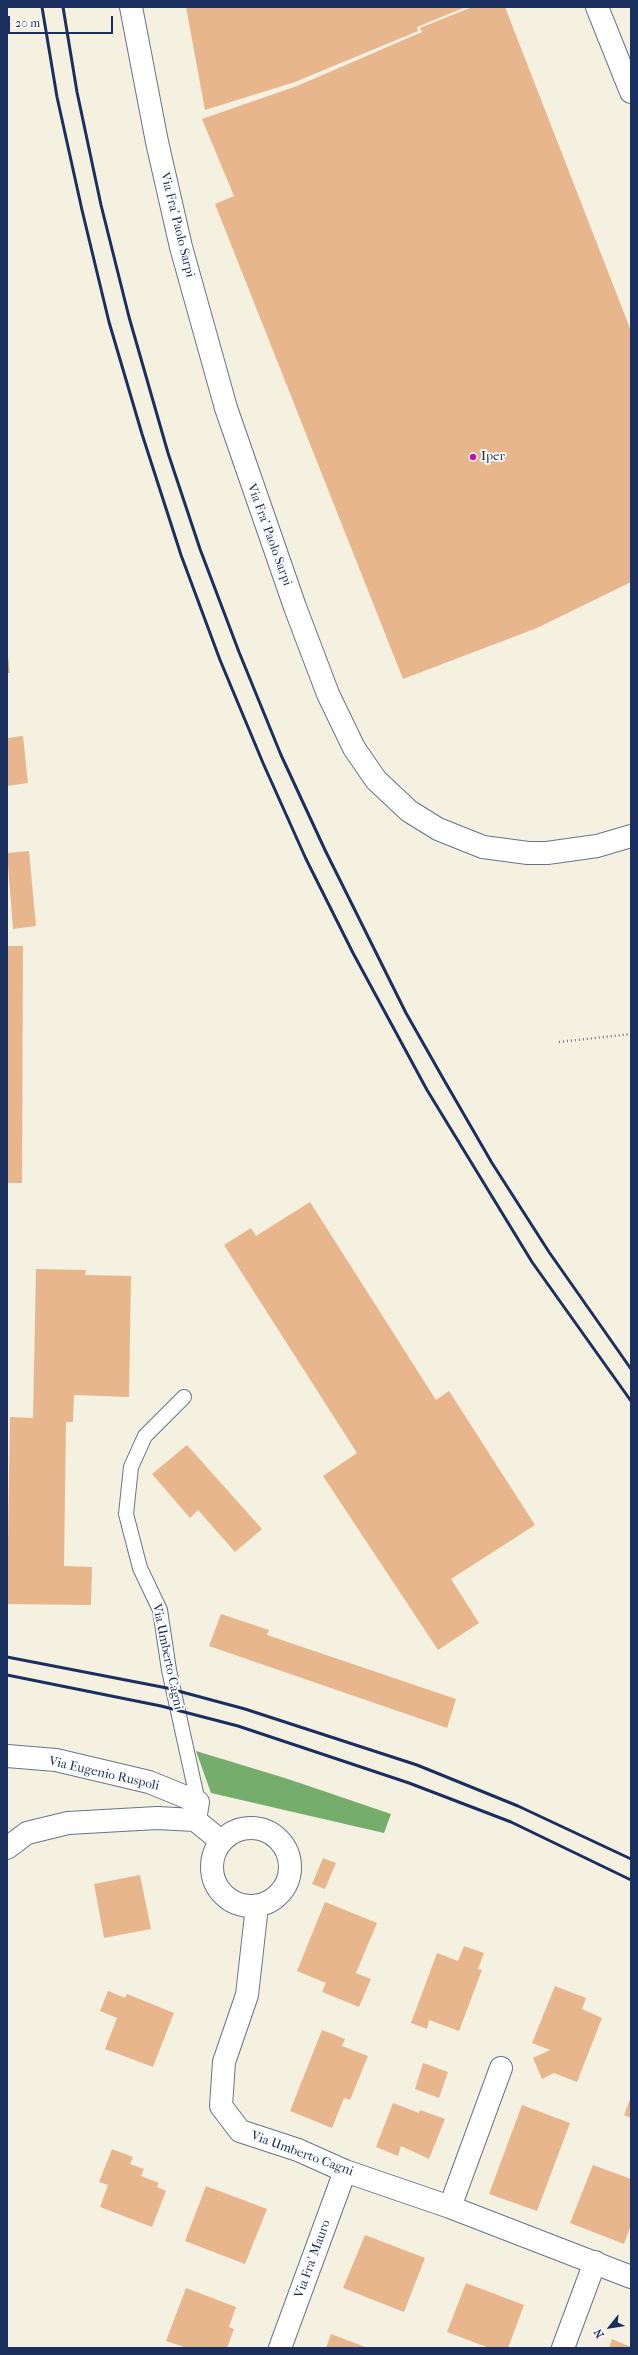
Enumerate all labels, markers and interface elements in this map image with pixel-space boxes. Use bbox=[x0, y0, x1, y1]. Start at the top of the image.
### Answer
scale bar bbox=[10, 8, 115, 34]
text: 20 m bbox=[15, 16, 40, 30]
street label: Via Fra' Paolo Sarpi bbox=[156, 171, 198, 279]
place label: Iper bbox=[481, 449, 505, 465]
marker: Iper bbox=[468, 452, 478, 462]
street label: Via Fra' Paolo Sarpi bbox=[243, 482, 295, 588]
street label: Via Umberto Cagni bbox=[148, 1603, 186, 1711]
street label: Via Eugenio Ruspoli bbox=[47, 1754, 161, 1794]
street label: Via Umberto Cagni bbox=[249, 2128, 355, 2180]
street label: Via Fra' Mauro bbox=[292, 2218, 334, 2300]
north arrow bbox=[590, 2307, 630, 2347]
text: N bbox=[591, 2326, 607, 2340]

